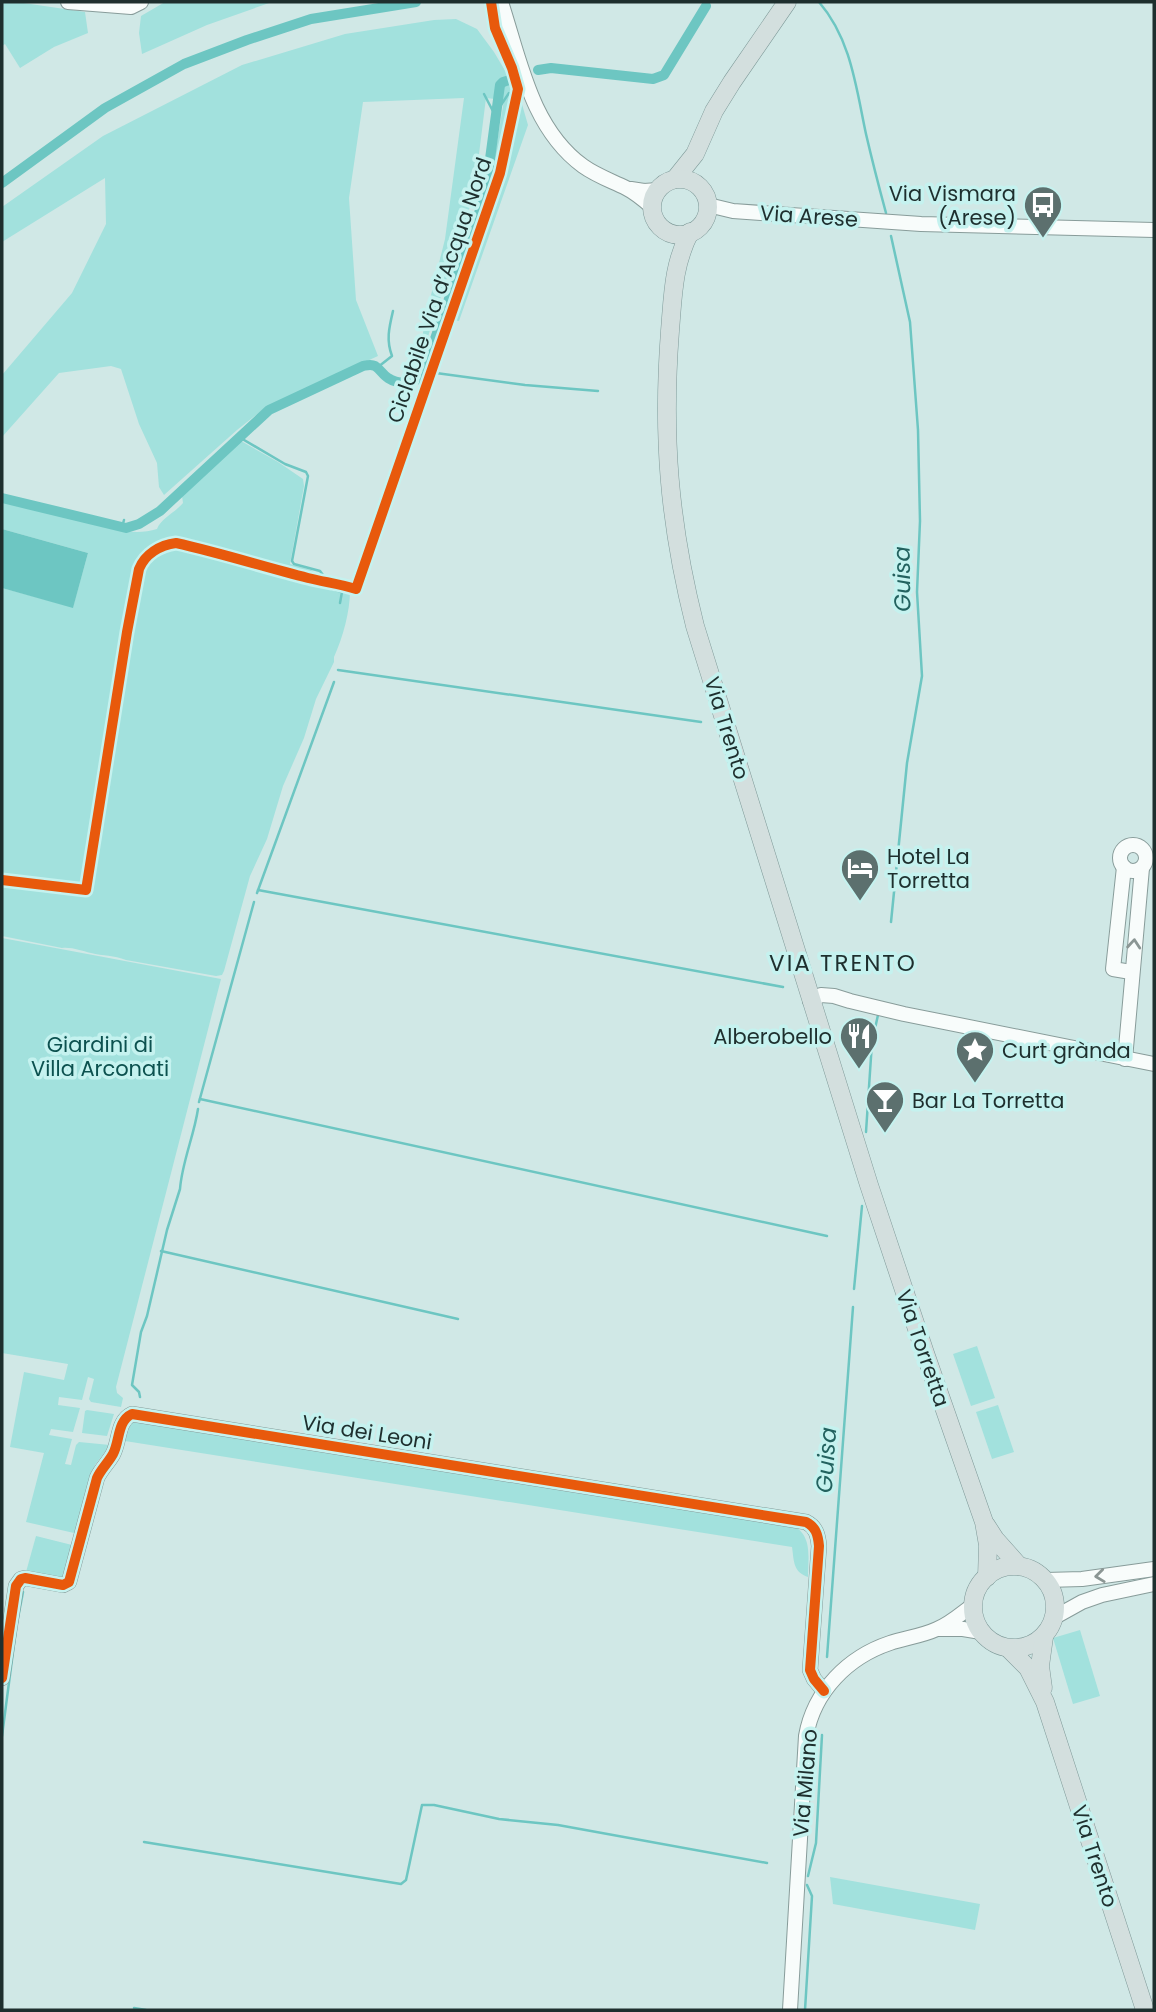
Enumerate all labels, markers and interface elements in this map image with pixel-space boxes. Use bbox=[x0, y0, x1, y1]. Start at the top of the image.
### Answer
street label: Ciclabile Via d’Acqua Nord bbox=[380, 153, 498, 427]
place label: Via Vismara (Arese) bbox=[889, 179, 1016, 232]
bus stop icon: Via Vismara (Arese) bbox=[1022, 184, 1064, 239]
street label: Via Arese bbox=[759, 198, 859, 234]
water label: Guisa bbox=[885, 546, 919, 612]
street label: Via Trento bbox=[698, 673, 756, 783]
place label: Hotel La Torretta bbox=[887, 842, 970, 895]
hotel icon: Hotel La Torretta bbox=[839, 847, 881, 902]
one-way arrow bbox=[1126, 938, 1141, 949]
district label: VIA TRENTO bbox=[769, 947, 917, 979]
restaurant icon: Alberobello bbox=[838, 1015, 880, 1070]
place label: Alberobello bbox=[713, 1022, 832, 1051]
place icon: Curt grànda bbox=[954, 1029, 996, 1084]
park label: Giardini di Villa Arconati bbox=[31, 1030, 169, 1083]
place label: Curt grànda bbox=[1002, 1036, 1131, 1065]
bar icon: Bar La Torretta bbox=[864, 1079, 906, 1134]
place label: Bar La Torretta bbox=[912, 1086, 1064, 1115]
street label: Via Torretta bbox=[889, 1286, 957, 1410]
street label: Via dei Leoni bbox=[300, 1407, 434, 1457]
water label: Guisa bbox=[808, 1426, 844, 1494]
one-way arrow bbox=[1094, 1569, 1106, 1584]
street label: Via Milano bbox=[786, 1728, 824, 1838]
street label: Via Trento bbox=[1065, 1801, 1125, 1911]

